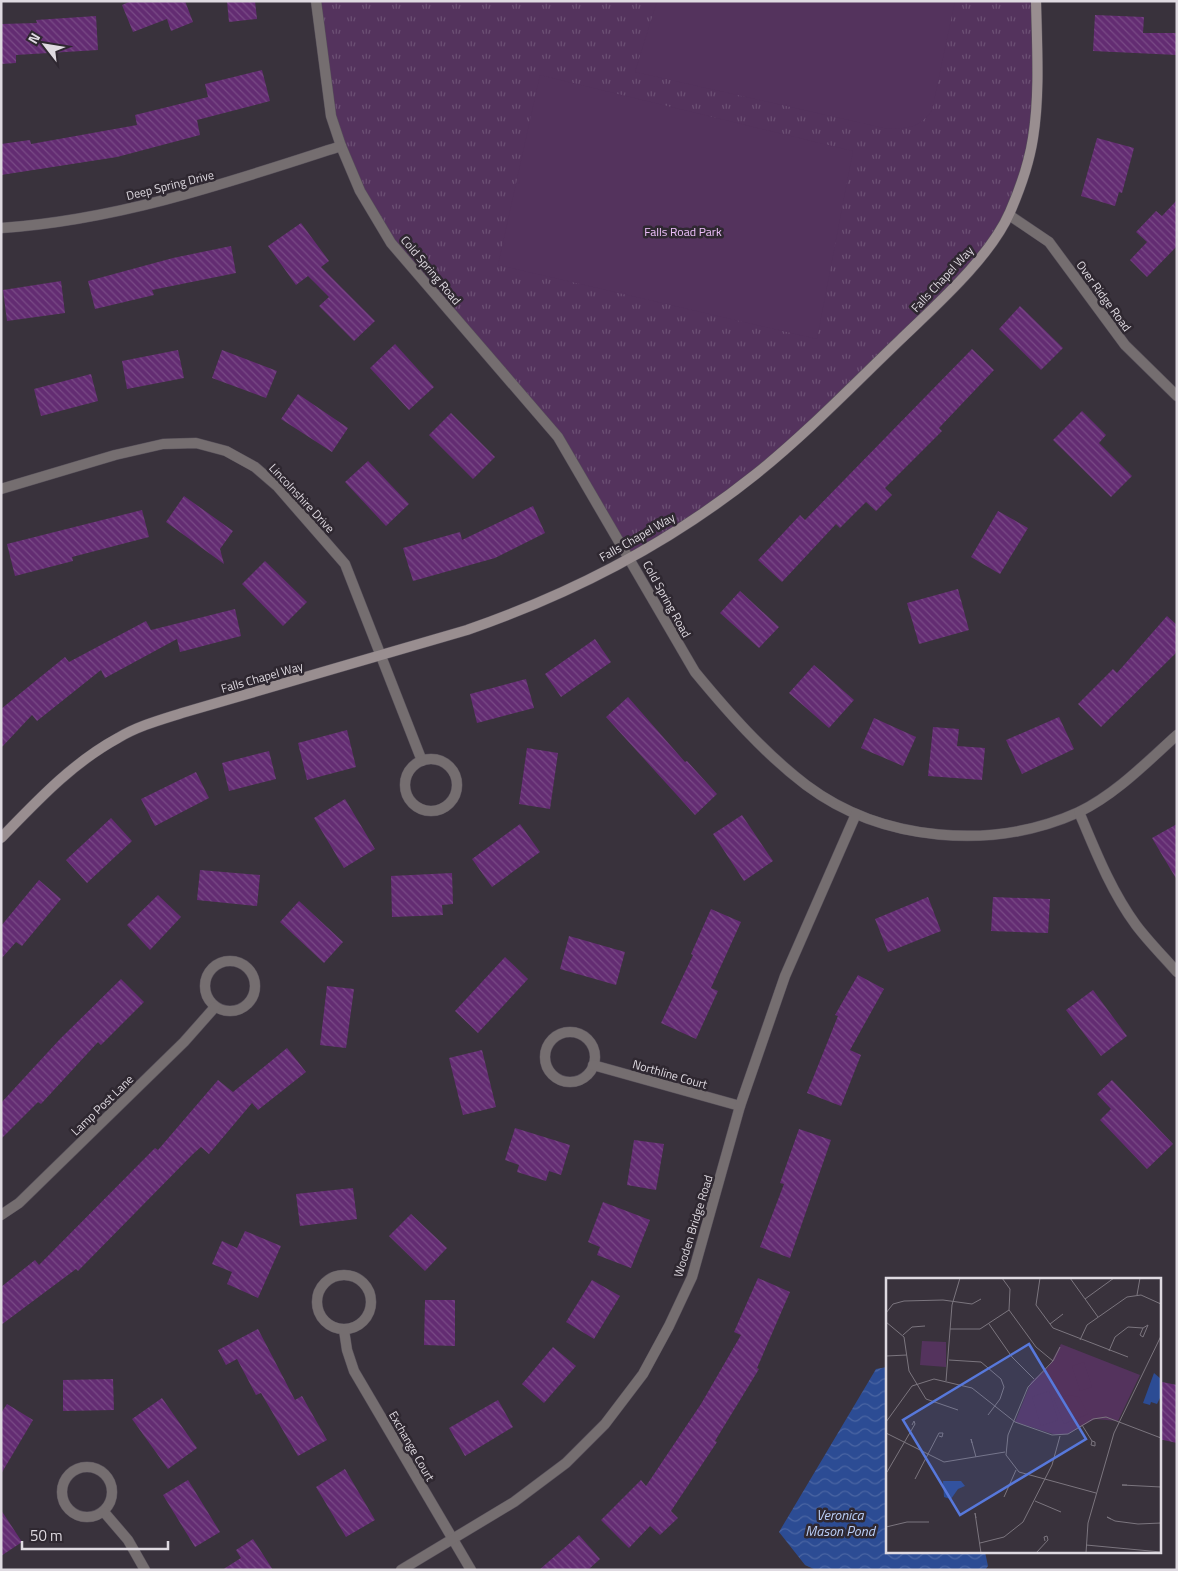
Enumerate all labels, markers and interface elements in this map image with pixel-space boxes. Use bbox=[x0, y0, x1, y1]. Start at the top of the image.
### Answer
north arrow bbox=[20, 20, 70, 70]
text: N bbox=[22, 28, 45, 48]
street label: Deep Spring Drive bbox=[124, 165, 216, 205]
park label: Falls Road Park bbox=[644, 222, 722, 241]
street label: Cold Spring Road bbox=[396, 231, 466, 309]
street label: Falls Chapel Way bbox=[906, 241, 978, 316]
street label: Over Ridge Road bbox=[1072, 257, 1136, 335]
street label: Lincolnshire Drive bbox=[265, 459, 339, 537]
street label: Falls Chapel Way bbox=[596, 508, 679, 566]
street label: Cold Spring Road bbox=[638, 557, 696, 641]
street label: Falls Chapel Way bbox=[219, 656, 306, 698]
street label: Northline Court bbox=[630, 1054, 710, 1094]
street label: Lamp Post Lane bbox=[66, 1070, 138, 1140]
street label: Wooden Bridge Road bbox=[668, 1173, 718, 1279]
inset map bbox=[886, 1278, 1160, 1554]
street label: Exchange Court bbox=[384, 1407, 440, 1485]
water label: Veronica Mason Pond bbox=[805, 1504, 877, 1541]
scale bar bbox=[22, 1518, 169, 1550]
text: 50 m bbox=[30, 1524, 63, 1547]

